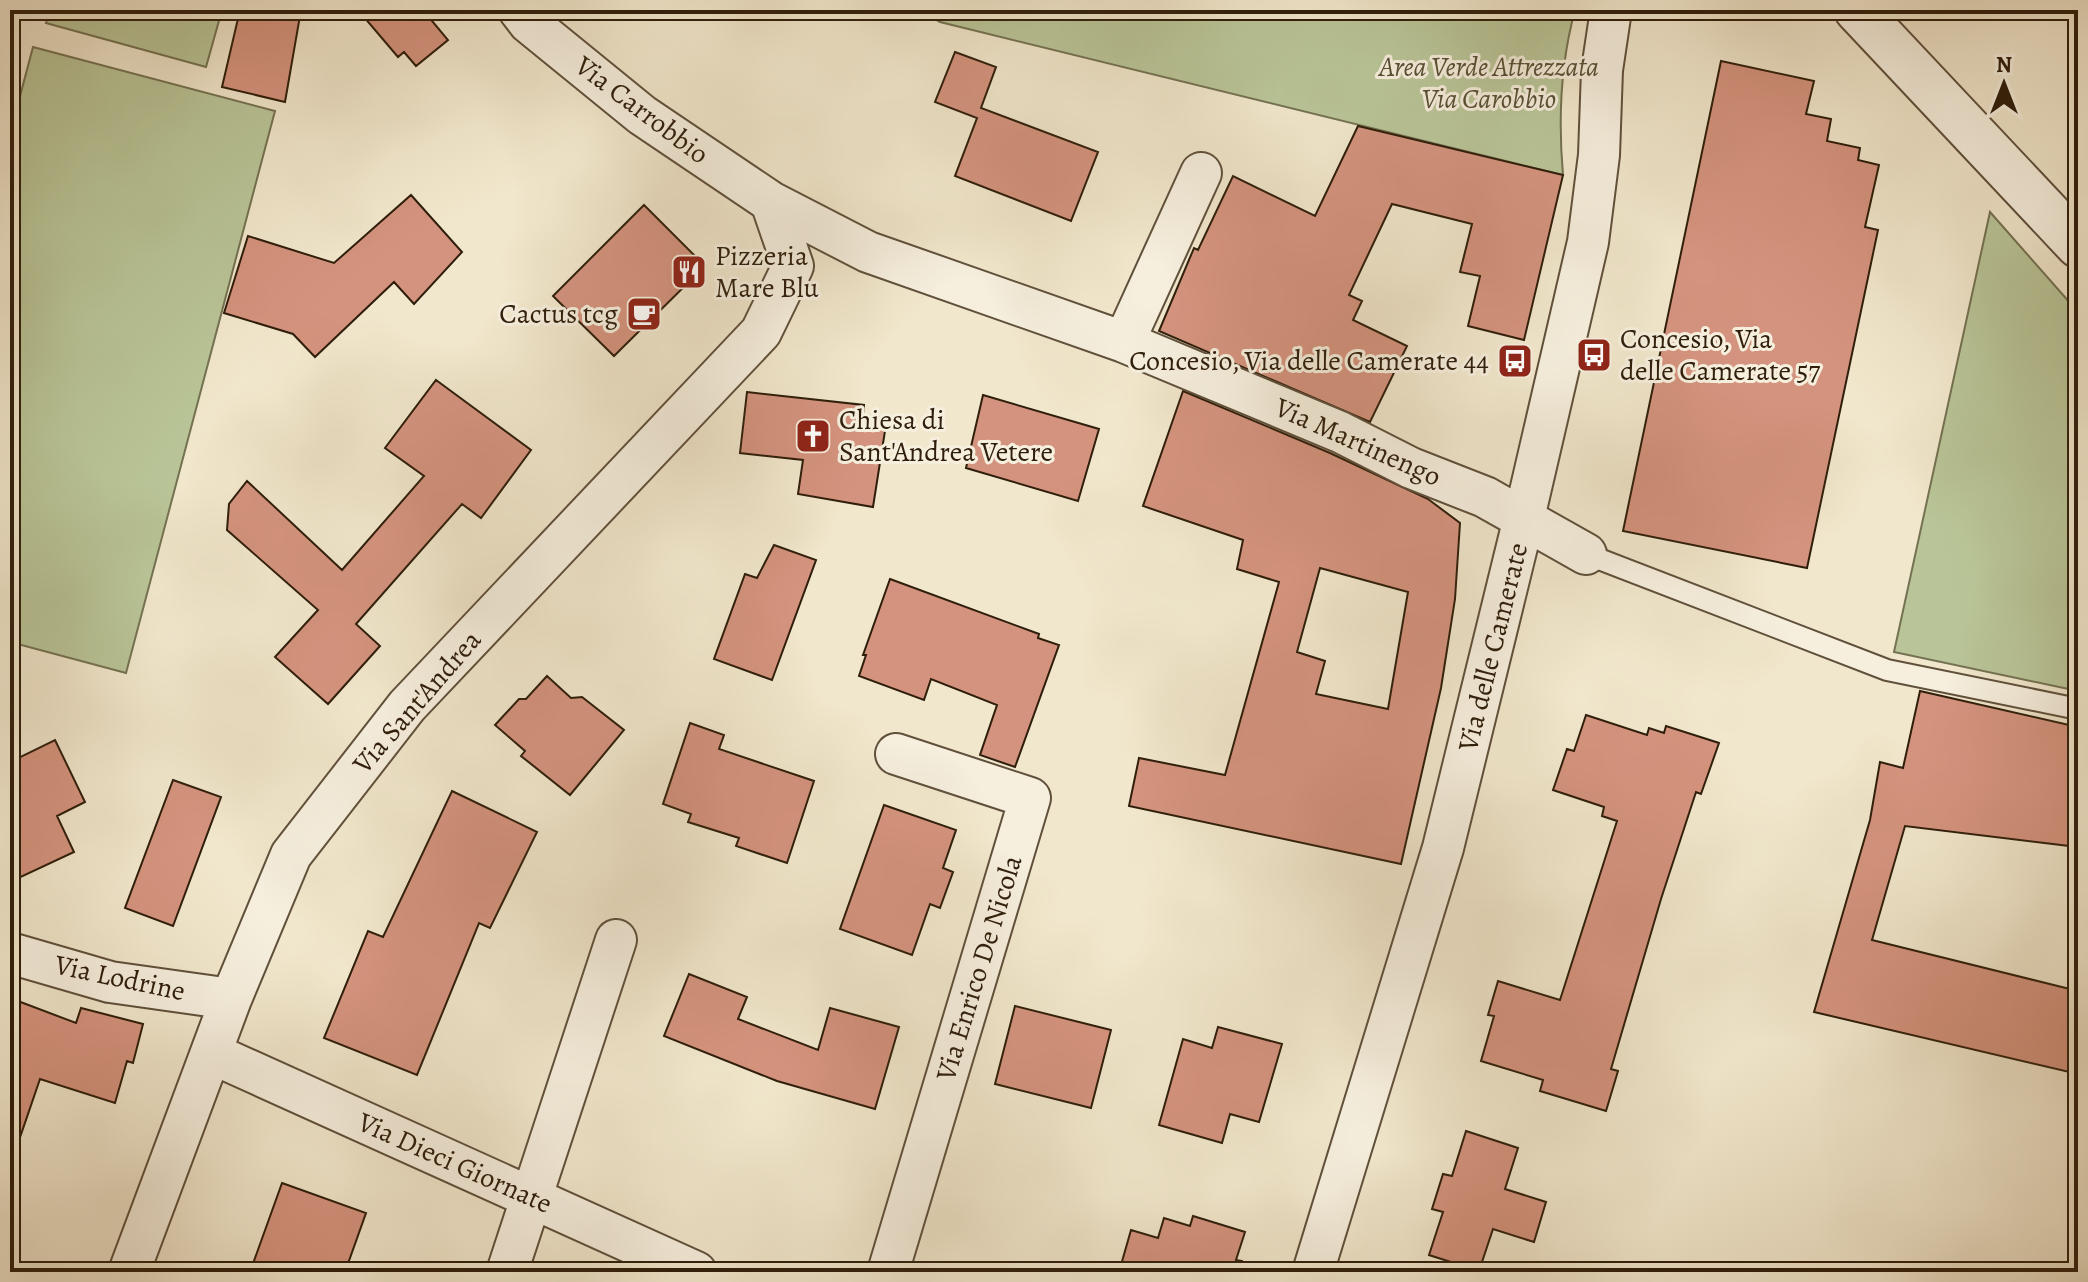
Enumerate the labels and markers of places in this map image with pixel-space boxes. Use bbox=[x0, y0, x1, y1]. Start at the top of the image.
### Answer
place label: Pizzeria Mare Blu bbox=[715, 237, 820, 307]
restaurant icon: Pizzeria Mare Blu bbox=[670, 253, 708, 291]
place label: Cactus tcg bbox=[499, 295, 618, 333]
cafe icon: Cactus tcg bbox=[625, 295, 663, 333]
place label: Concesio, Via delle Camerate 57 bbox=[1620, 320, 1821, 390]
bus stop icon: Concesio, Via delle Camerate 57 bbox=[1575, 336, 1613, 374]
place label: Concesio, Via delle Camerate 44 bbox=[1129, 342, 1489, 380]
bus stop icon: Concesio, Via delle Camerate 44 bbox=[1496, 342, 1534, 380]
place label: Chiesa di Sant'Andrea Vetere bbox=[839, 401, 1053, 471]
church icon: Chiesa di Sant'Andrea Vetere bbox=[794, 417, 832, 455]

